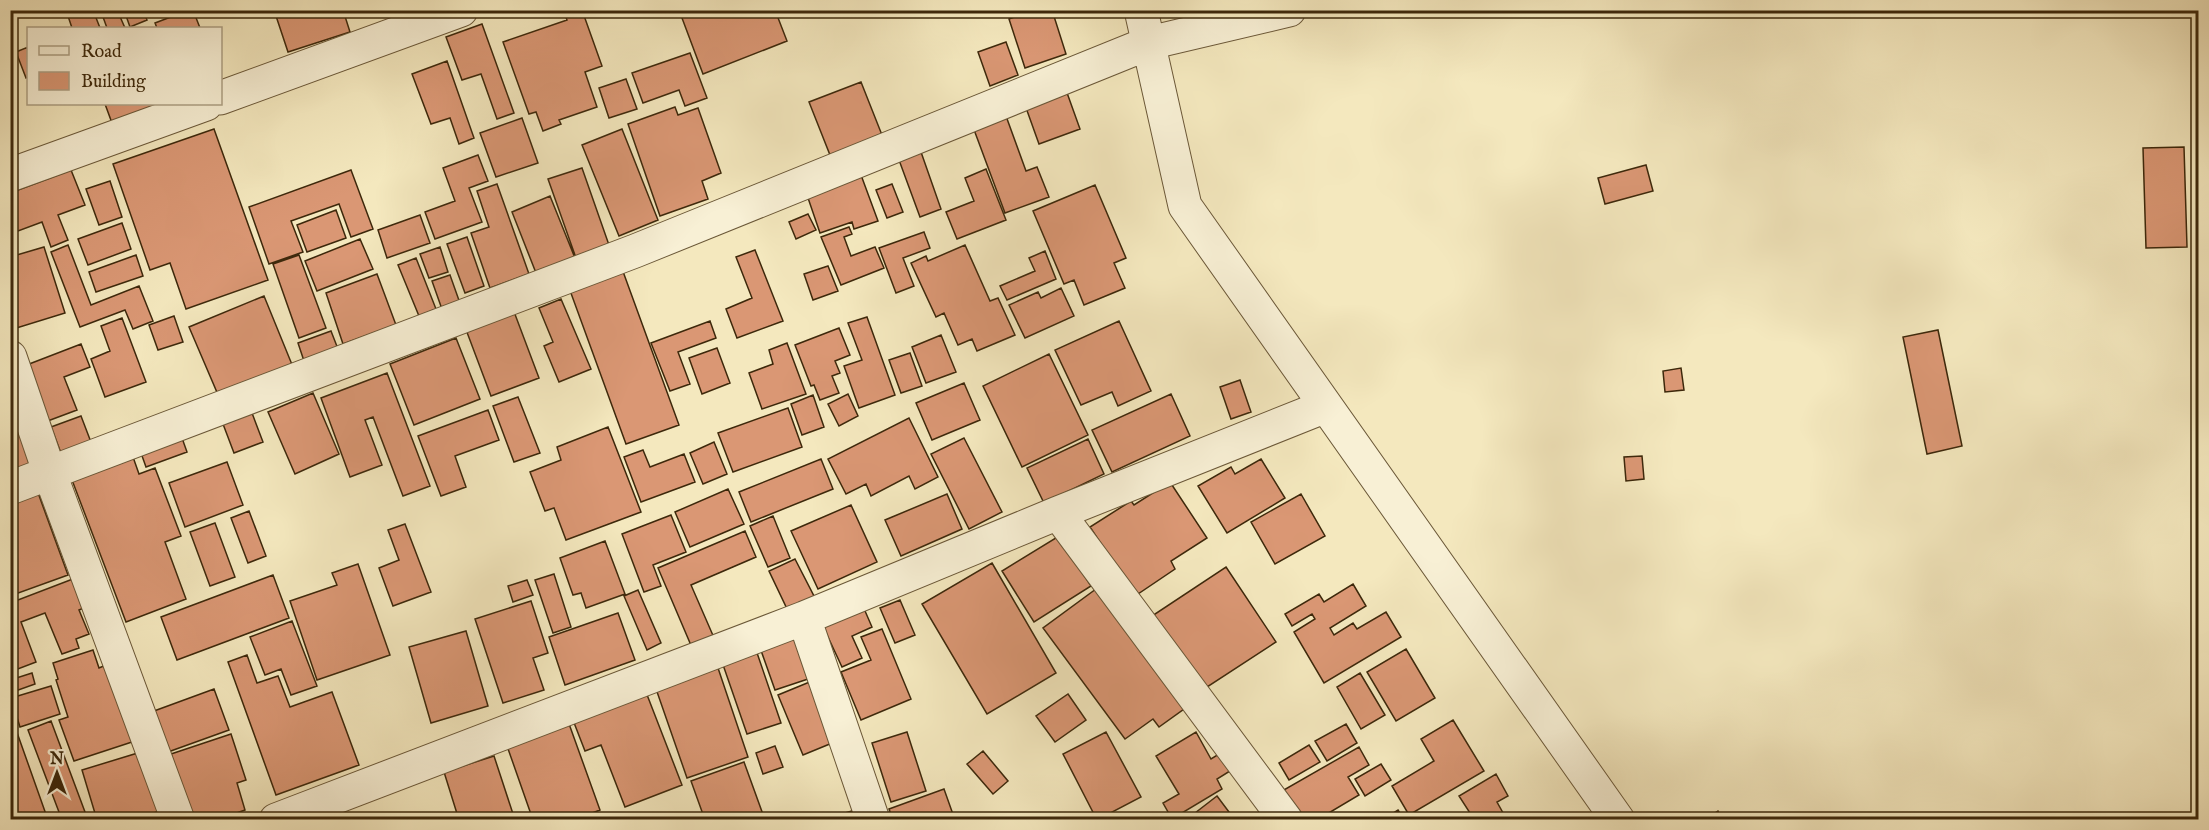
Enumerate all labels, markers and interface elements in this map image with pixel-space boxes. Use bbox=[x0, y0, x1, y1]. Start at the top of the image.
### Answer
legend bbox=[27, 27, 222, 105]
text: Road bbox=[81, 41, 122, 64]
text: Building bbox=[81, 71, 146, 94]
north arrow bbox=[27, 743, 87, 803]
text: N bbox=[49, 750, 64, 770]

